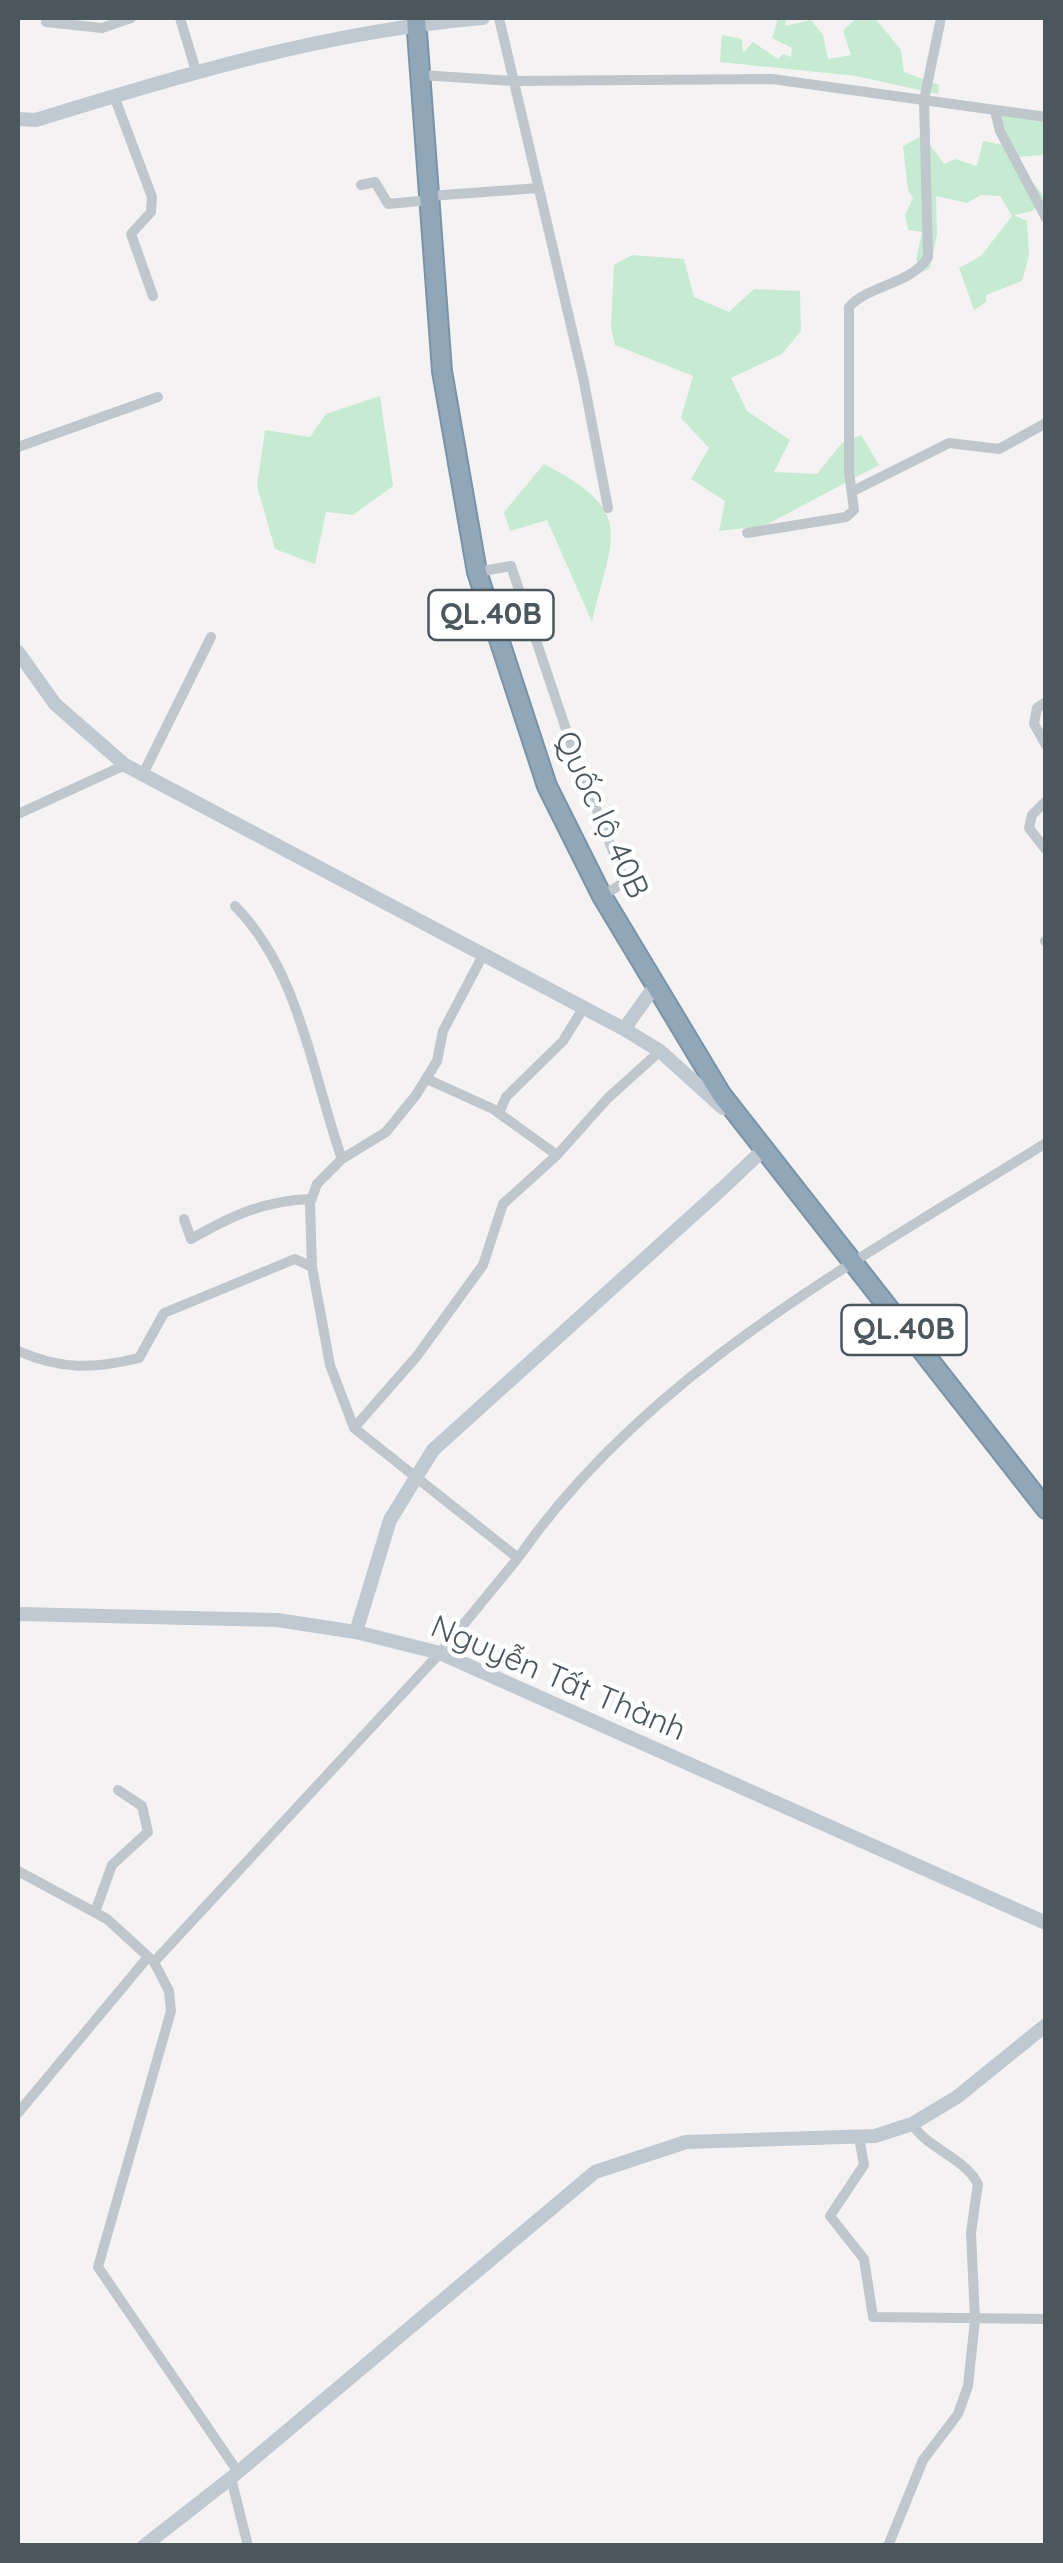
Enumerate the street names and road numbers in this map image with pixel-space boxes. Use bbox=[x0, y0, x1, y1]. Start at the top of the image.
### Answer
road number: QL.40B bbox=[428, 590, 554, 640]
street label: Quốc lộ 40B bbox=[546, 725, 656, 905]
road number: QL.40B bbox=[842, 1305, 966, 1355]
street label: Nguyễn Tất Thành bbox=[425, 1608, 691, 1750]

